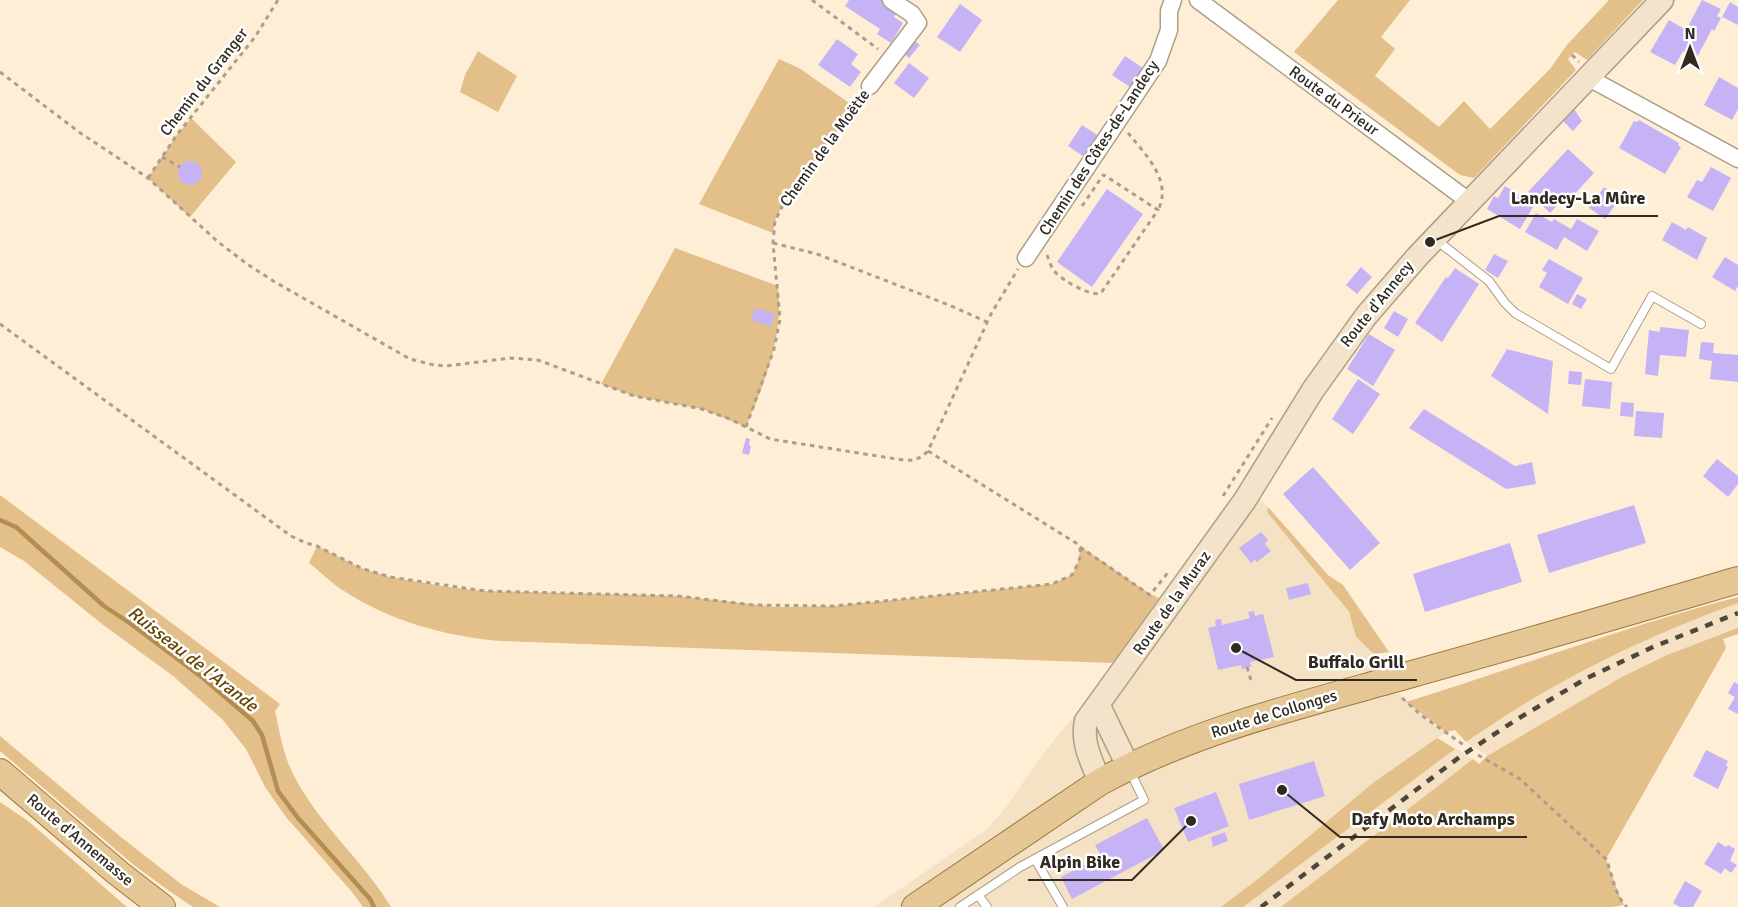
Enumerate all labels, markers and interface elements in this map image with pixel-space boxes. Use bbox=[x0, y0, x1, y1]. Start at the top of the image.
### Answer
north arrow bbox=[1660, 18, 1720, 78]
street label: Chemin du Granger bbox=[156, 24, 252, 140]
text: N bbox=[1684, 24, 1696, 44]
street label: Chemin des Côtes-de-Landecy bbox=[1035, 56, 1164, 239]
street label: Route du Prieur bbox=[1285, 62, 1383, 140]
street label: Chemin de la Moëtte bbox=[776, 85, 874, 211]
callout: Landecy-La Mûre bbox=[1499, 180, 1658, 216]
text: Landecy-La Mûre bbox=[1511, 187, 1645, 209]
street label: Route d'Annecy bbox=[1336, 256, 1418, 351]
street label: Route de la Muraz bbox=[1129, 547, 1215, 659]
water label: Ruisseau de l'Arande bbox=[124, 601, 263, 717]
callout: Buffalo Grill bbox=[1296, 644, 1417, 680]
text: Buffalo Grill bbox=[1308, 651, 1405, 673]
street label: Route de Collonges bbox=[1208, 685, 1340, 743]
street label: Route d'Annemasse bbox=[22, 789, 138, 891]
callout: Dafy Moto Archamps bbox=[1340, 801, 1527, 837]
text: Dafy Moto Archamps bbox=[1351, 808, 1515, 830]
callout: Alpin Bike bbox=[1028, 844, 1132, 880]
text: Alpin Bike bbox=[1040, 851, 1120, 873]

